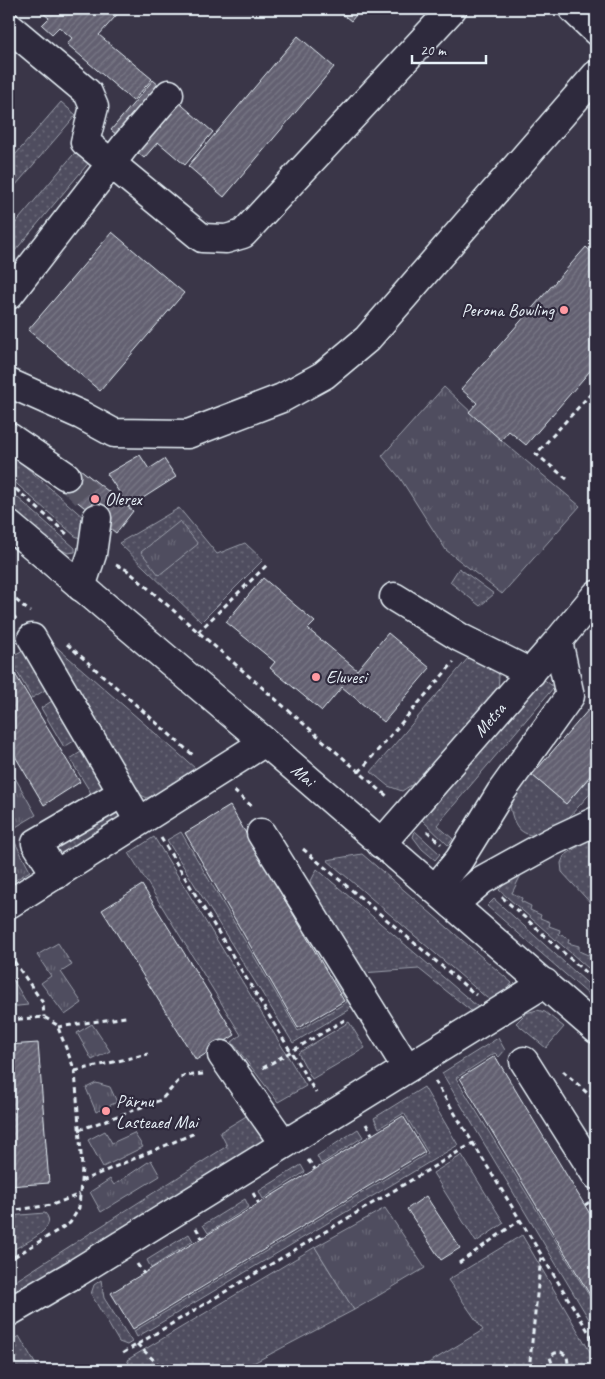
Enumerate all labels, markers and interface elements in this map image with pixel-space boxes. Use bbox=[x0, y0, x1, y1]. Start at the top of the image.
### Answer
scale bar bbox=[412, 32, 486, 64]
text: 20 m bbox=[420, 41, 447, 60]
place label: Perona Bowling bbox=[462, 299, 556, 321]
marker: Perona Bowling bbox=[558, 304, 570, 316]
place label: Olerex bbox=[105, 488, 144, 510]
marker: Olerex bbox=[89, 493, 101, 505]
place label: Eluvesi bbox=[326, 666, 369, 688]
marker: Eluvesi bbox=[310, 671, 322, 683]
street label: Metsa bbox=[469, 697, 511, 741]
street label: Mai bbox=[287, 759, 321, 793]
place label: Pärnu Lasteaed Mai bbox=[116, 1090, 200, 1133]
marker: Pärnu Lasteaed Mai bbox=[100, 1105, 112, 1117]

